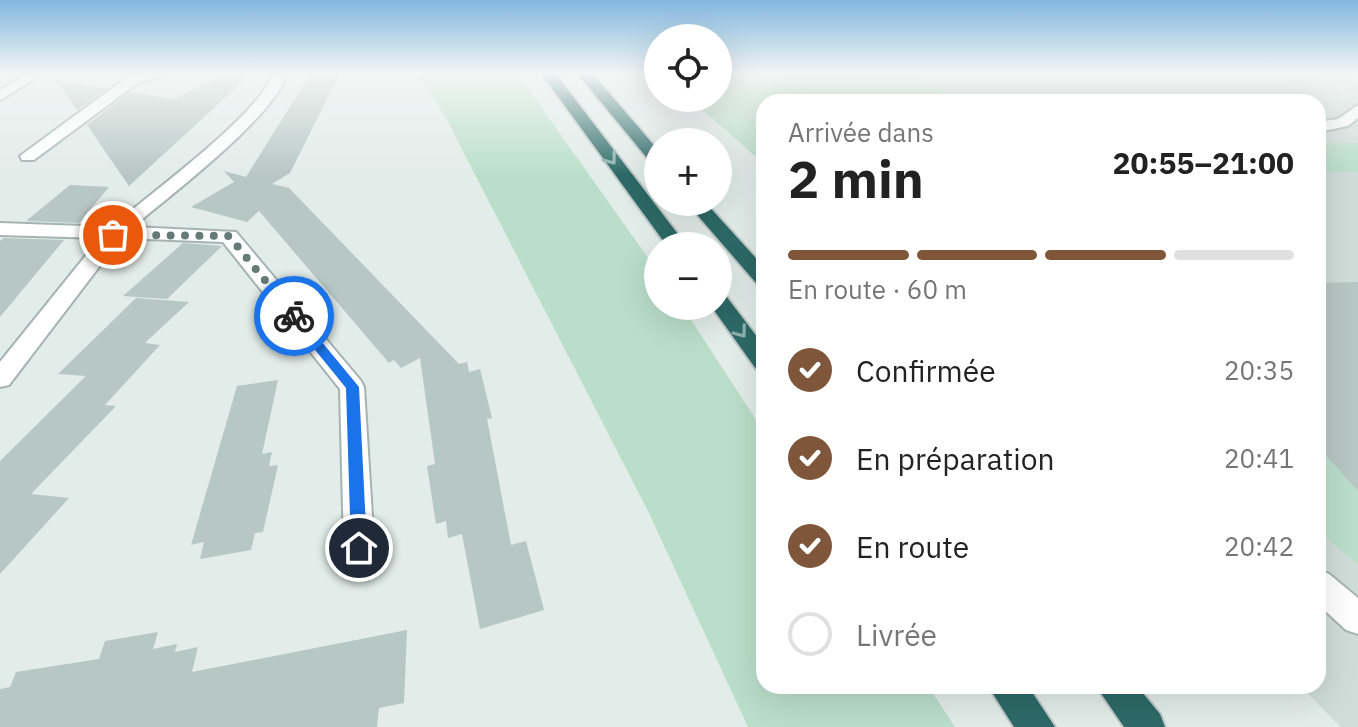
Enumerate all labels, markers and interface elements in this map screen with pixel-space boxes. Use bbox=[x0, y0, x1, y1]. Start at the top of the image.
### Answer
map controls bbox=[644, 24, 732, 320]
button: locate bbox=[644, 24, 732, 112]
text: Arrivée dans bbox=[788, 115, 934, 149]
button: + bbox=[644, 128, 732, 216]
text: 20:55–21:00 bbox=[1113, 143, 1294, 182]
text: 2 min bbox=[788, 145, 924, 212]
one-way arrow bbox=[602, 150, 616, 164]
pin bbox=[79, 201, 147, 269]
icon: bag bbox=[91, 213, 135, 257]
button: − bbox=[644, 232, 732, 320]
text: En route · 60 m bbox=[788, 272, 967, 306]
courier bbox=[254, 276, 334, 356]
icon: bike bbox=[272, 294, 316, 338]
one-way arrow bbox=[731, 323, 746, 338]
icon: check bbox=[788, 348, 832, 392]
text: Confirmée bbox=[856, 351, 996, 390]
text: 20:35 bbox=[1224, 353, 1294, 387]
icon: check bbox=[788, 436, 832, 480]
text: En préparation bbox=[856, 439, 1055, 478]
text: 20:41 bbox=[1224, 441, 1294, 475]
pin bbox=[325, 514, 393, 582]
icon: check bbox=[788, 524, 832, 568]
icon: home bbox=[337, 526, 381, 570]
text: En route bbox=[856, 527, 969, 566]
text: 20:42 bbox=[1224, 529, 1294, 563]
text: Livrée bbox=[856, 615, 937, 654]

